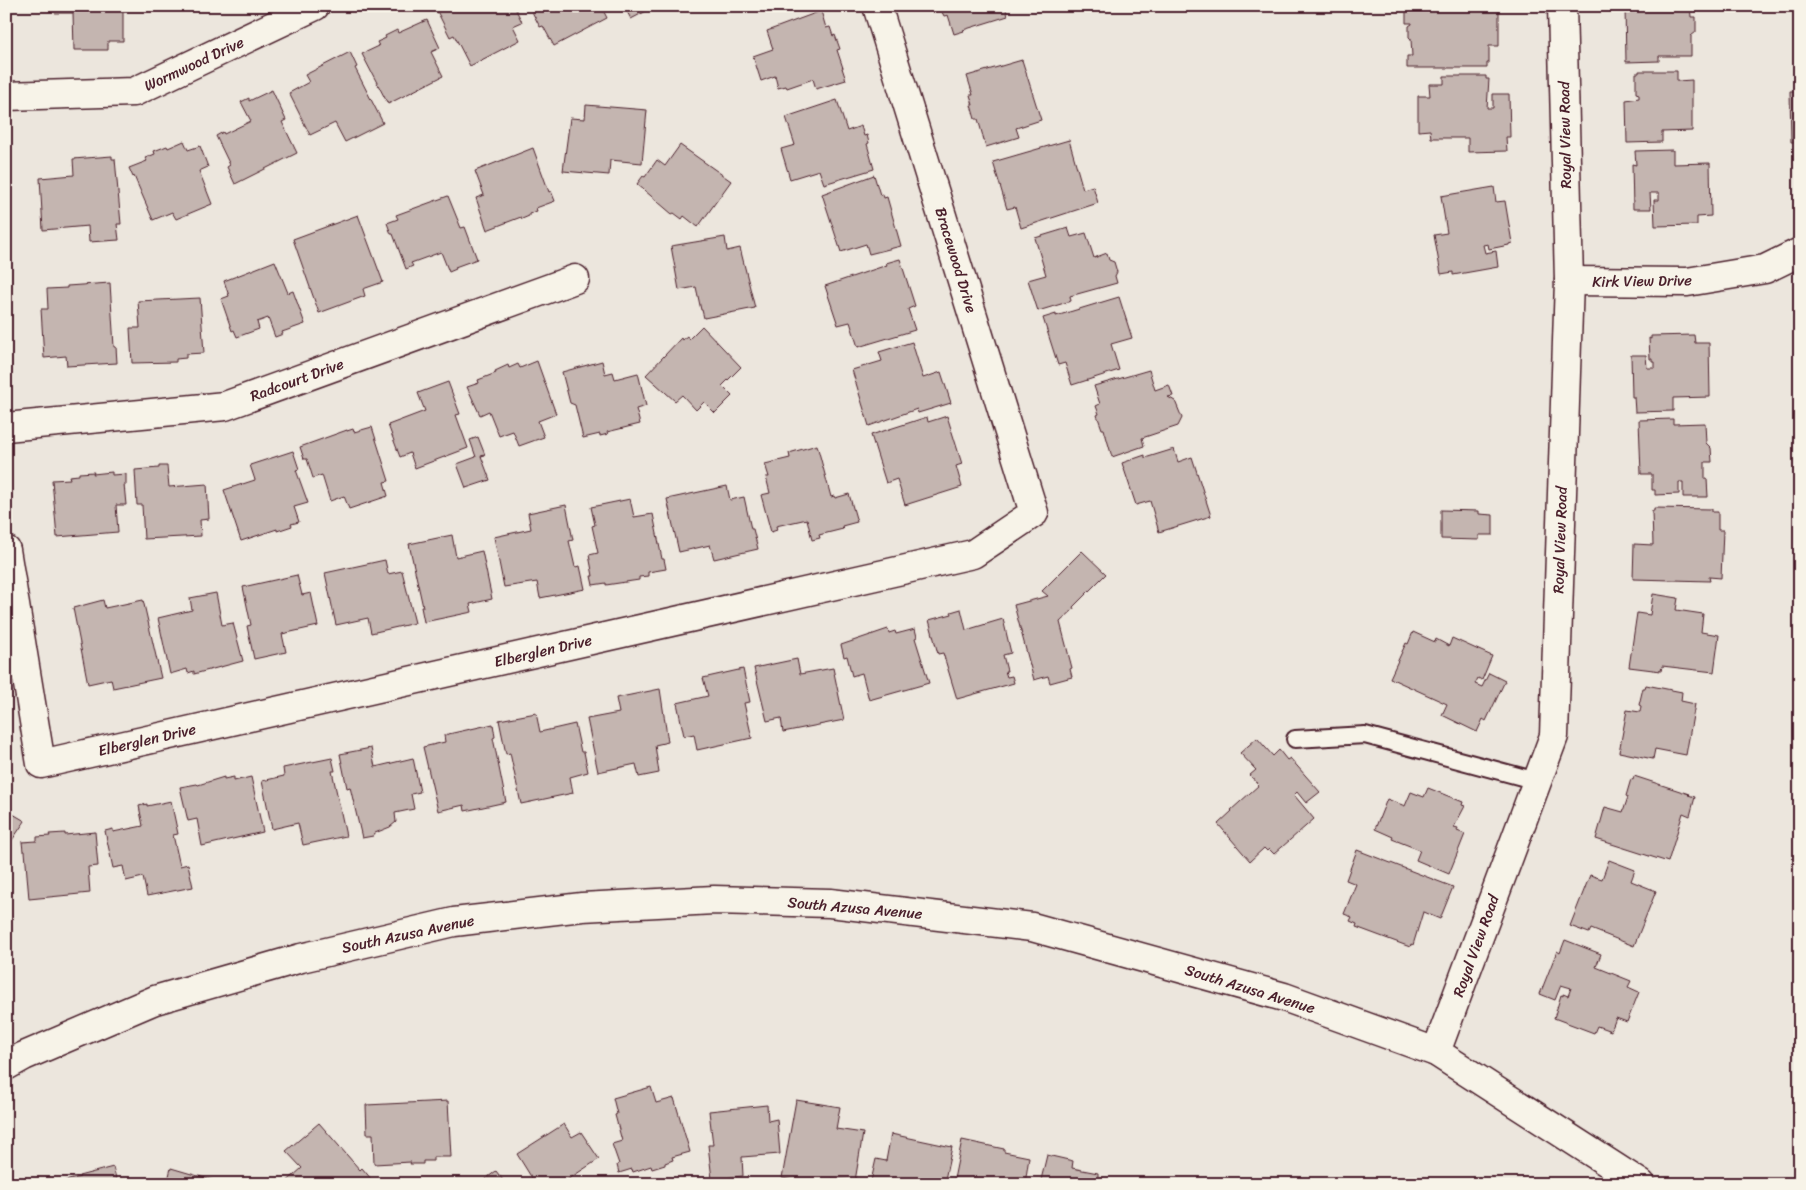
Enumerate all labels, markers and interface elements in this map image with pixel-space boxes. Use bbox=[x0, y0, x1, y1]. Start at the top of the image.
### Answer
street label: Wormwood Drive bbox=[140, 29, 249, 99]
street label: Royal View Road bbox=[1551, 80, 1579, 189]
street label: Bracewood Drive bbox=[928, 204, 984, 316]
street label: Kirk View Drive bbox=[1592, 267, 1692, 295]
street label: Radcourt Drive bbox=[246, 351, 348, 409]
street label: Royal View Road bbox=[1545, 485, 1575, 594]
street label: Elberglen Drive bbox=[491, 627, 595, 675]
street label: Elberglen Drive bbox=[95, 716, 199, 764]
street label: South Azusa Avenue bbox=[787, 889, 924, 927]
street label: Royal View Road bbox=[1445, 890, 1507, 1001]
street label: South Azusa Avenue bbox=[339, 907, 477, 961]
street label: South Azusa Avenue bbox=[1182, 957, 1319, 1021]

